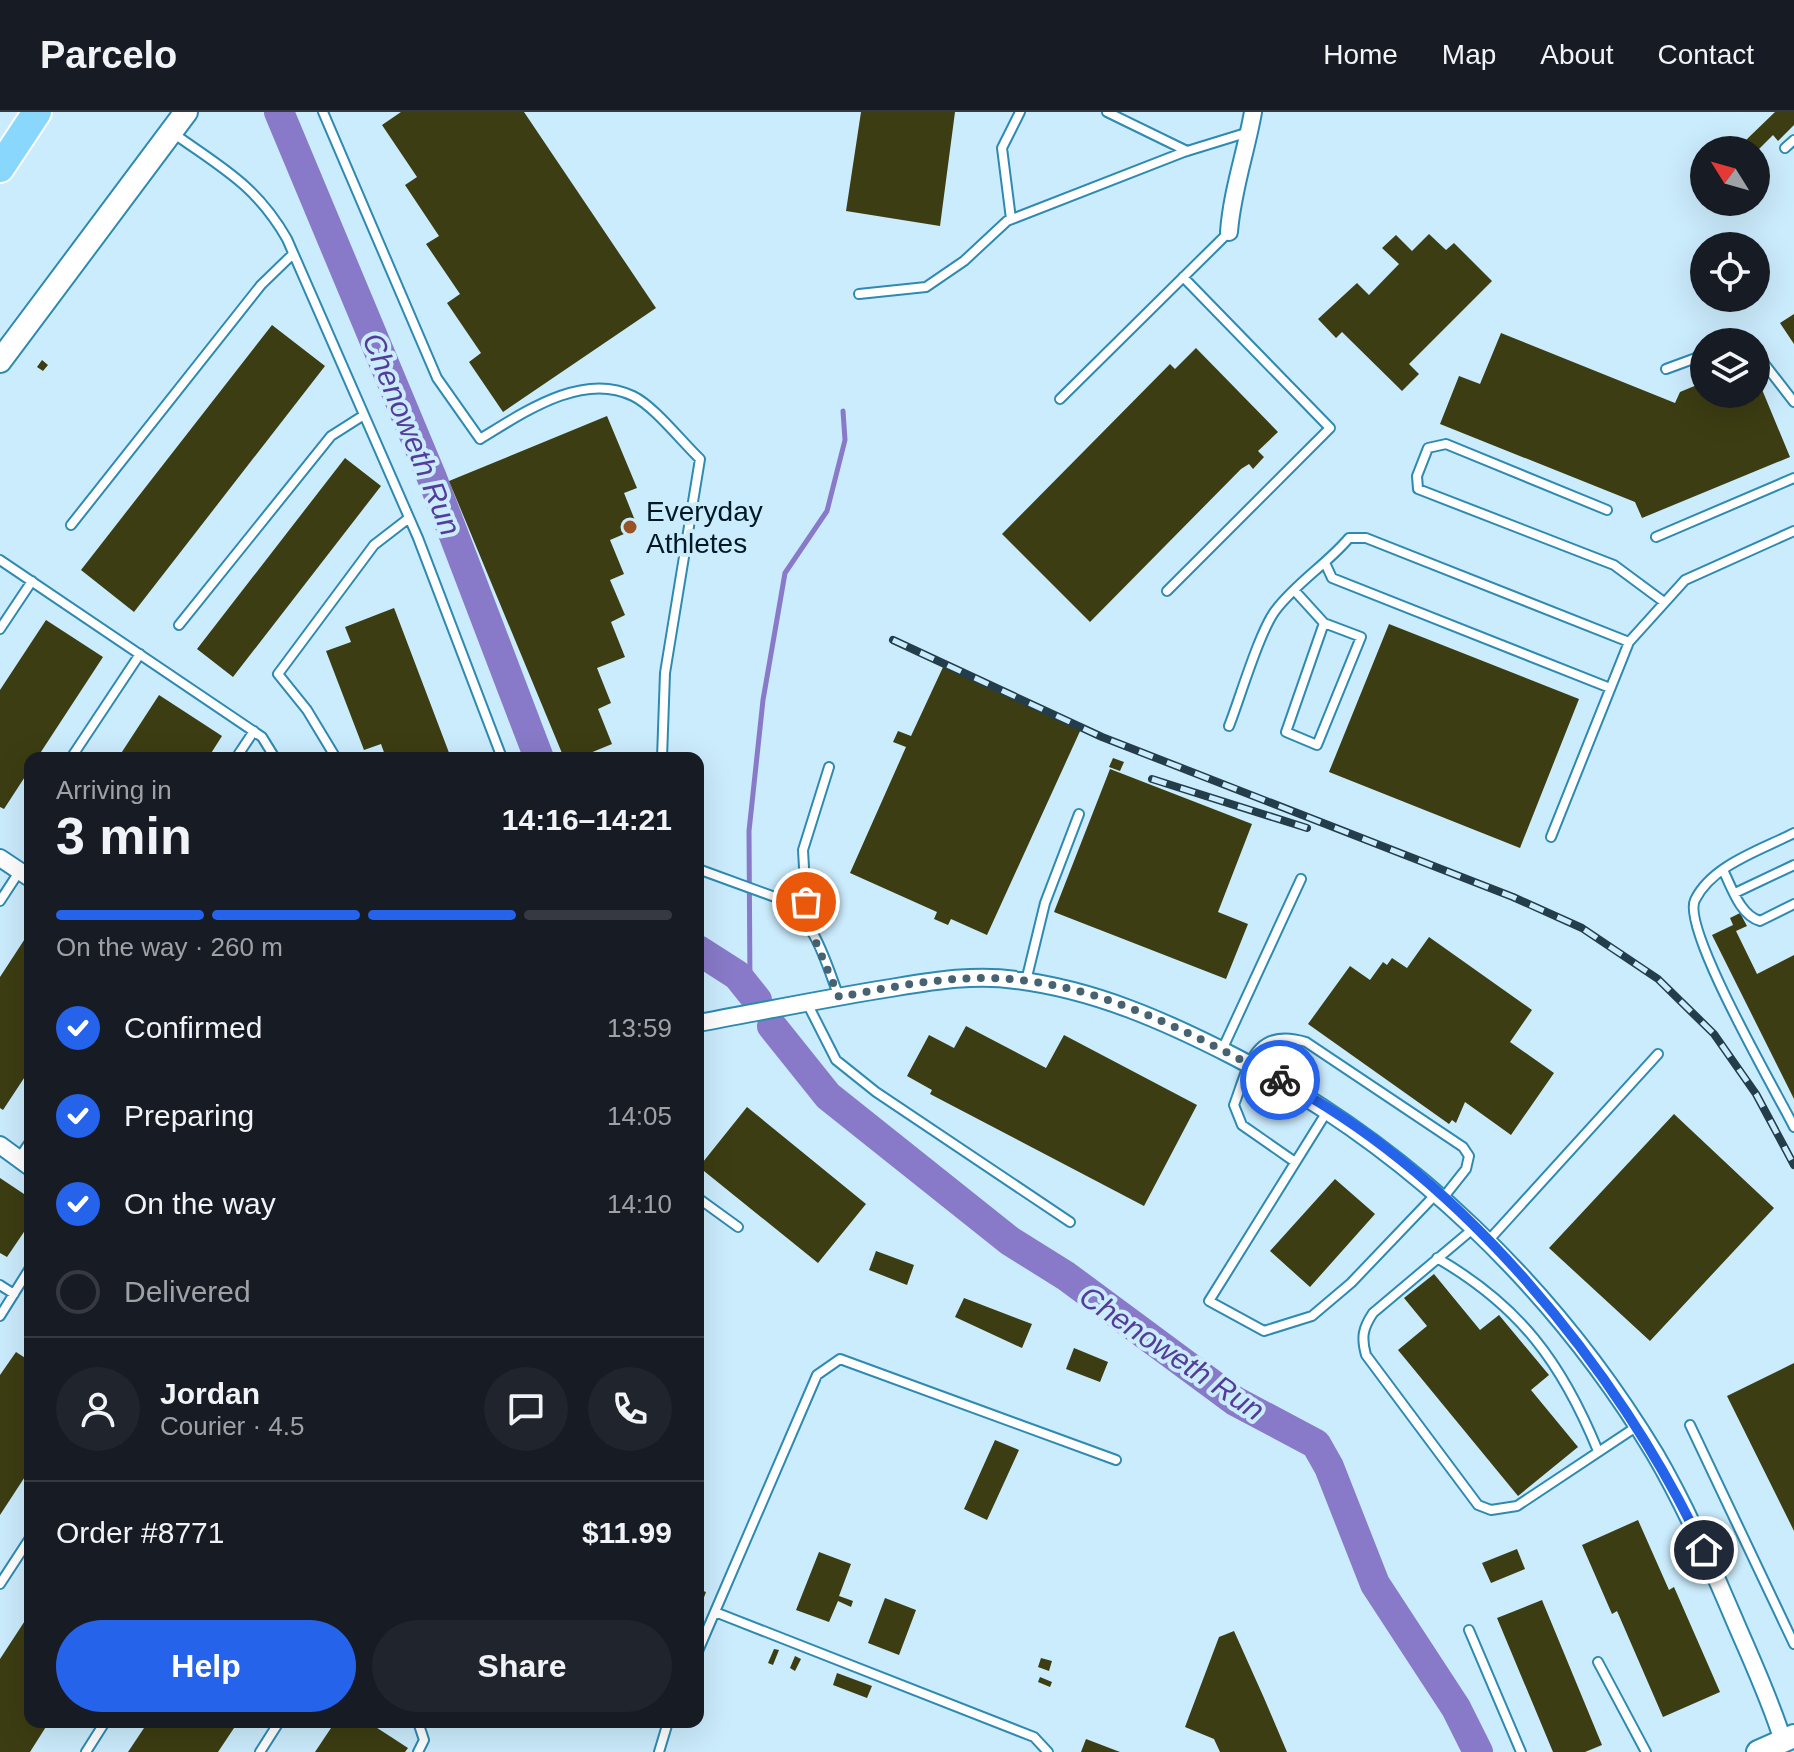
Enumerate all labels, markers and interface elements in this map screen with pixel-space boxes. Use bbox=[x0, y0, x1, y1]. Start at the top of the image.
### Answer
text: Parcelo bbox=[40, 34, 177, 76]
text: Home bbox=[1323, 39, 1398, 70]
text: Map bbox=[1442, 39, 1496, 70]
text: About bbox=[1540, 39, 1614, 70]
text: Contact bbox=[1658, 39, 1754, 70]
north arrow bbox=[1690, 136, 1770, 216]
map controls bbox=[1690, 136, 1770, 408]
button: locate bbox=[1690, 232, 1770, 312]
water label: Chenoweth Run bbox=[356, 328, 468, 540]
button: layers bbox=[1690, 328, 1770, 408]
place label: Everyday Athletes bbox=[646, 496, 763, 559]
marker: Everyday Athletes bbox=[621, 518, 639, 536]
text: Arriving in bbox=[56, 775, 172, 805]
text: 14:16–14:21 bbox=[502, 803, 672, 836]
text: 3 min bbox=[56, 807, 192, 865]
pin bbox=[772, 868, 840, 936]
icon: bag bbox=[784, 880, 828, 924]
text: On the way · 260 m bbox=[56, 932, 283, 962]
icon: check bbox=[56, 1006, 100, 1050]
text: Confirmed bbox=[124, 1011, 262, 1044]
text: 13:59 bbox=[607, 1013, 672, 1043]
courier bbox=[1240, 1040, 1320, 1120]
icon: bike bbox=[1258, 1058, 1302, 1102]
icon: check bbox=[56, 1094, 100, 1138]
text: Preparing bbox=[124, 1099, 254, 1132]
text: 14:05 bbox=[607, 1101, 672, 1131]
icon: check bbox=[56, 1182, 100, 1226]
text: On the way bbox=[124, 1187, 276, 1220]
text: 14:10 bbox=[607, 1189, 672, 1219]
text: Delivered bbox=[124, 1275, 251, 1308]
water label: Chenoweth Run bbox=[1074, 1279, 1270, 1427]
button: person bbox=[56, 1367, 140, 1451]
button: chat bbox=[484, 1367, 568, 1451]
button: phone bbox=[588, 1367, 672, 1451]
text: Jordan bbox=[160, 1377, 260, 1410]
text: Courier · 4.5 bbox=[160, 1411, 305, 1441]
text: Order #8771 bbox=[56, 1516, 224, 1549]
text: $11.99 bbox=[582, 1516, 672, 1549]
pin bbox=[1670, 1516, 1738, 1584]
icon: home bbox=[1682, 1528, 1726, 1572]
button: Help bbox=[56, 1620, 356, 1712]
button: Share bbox=[372, 1620, 672, 1712]

